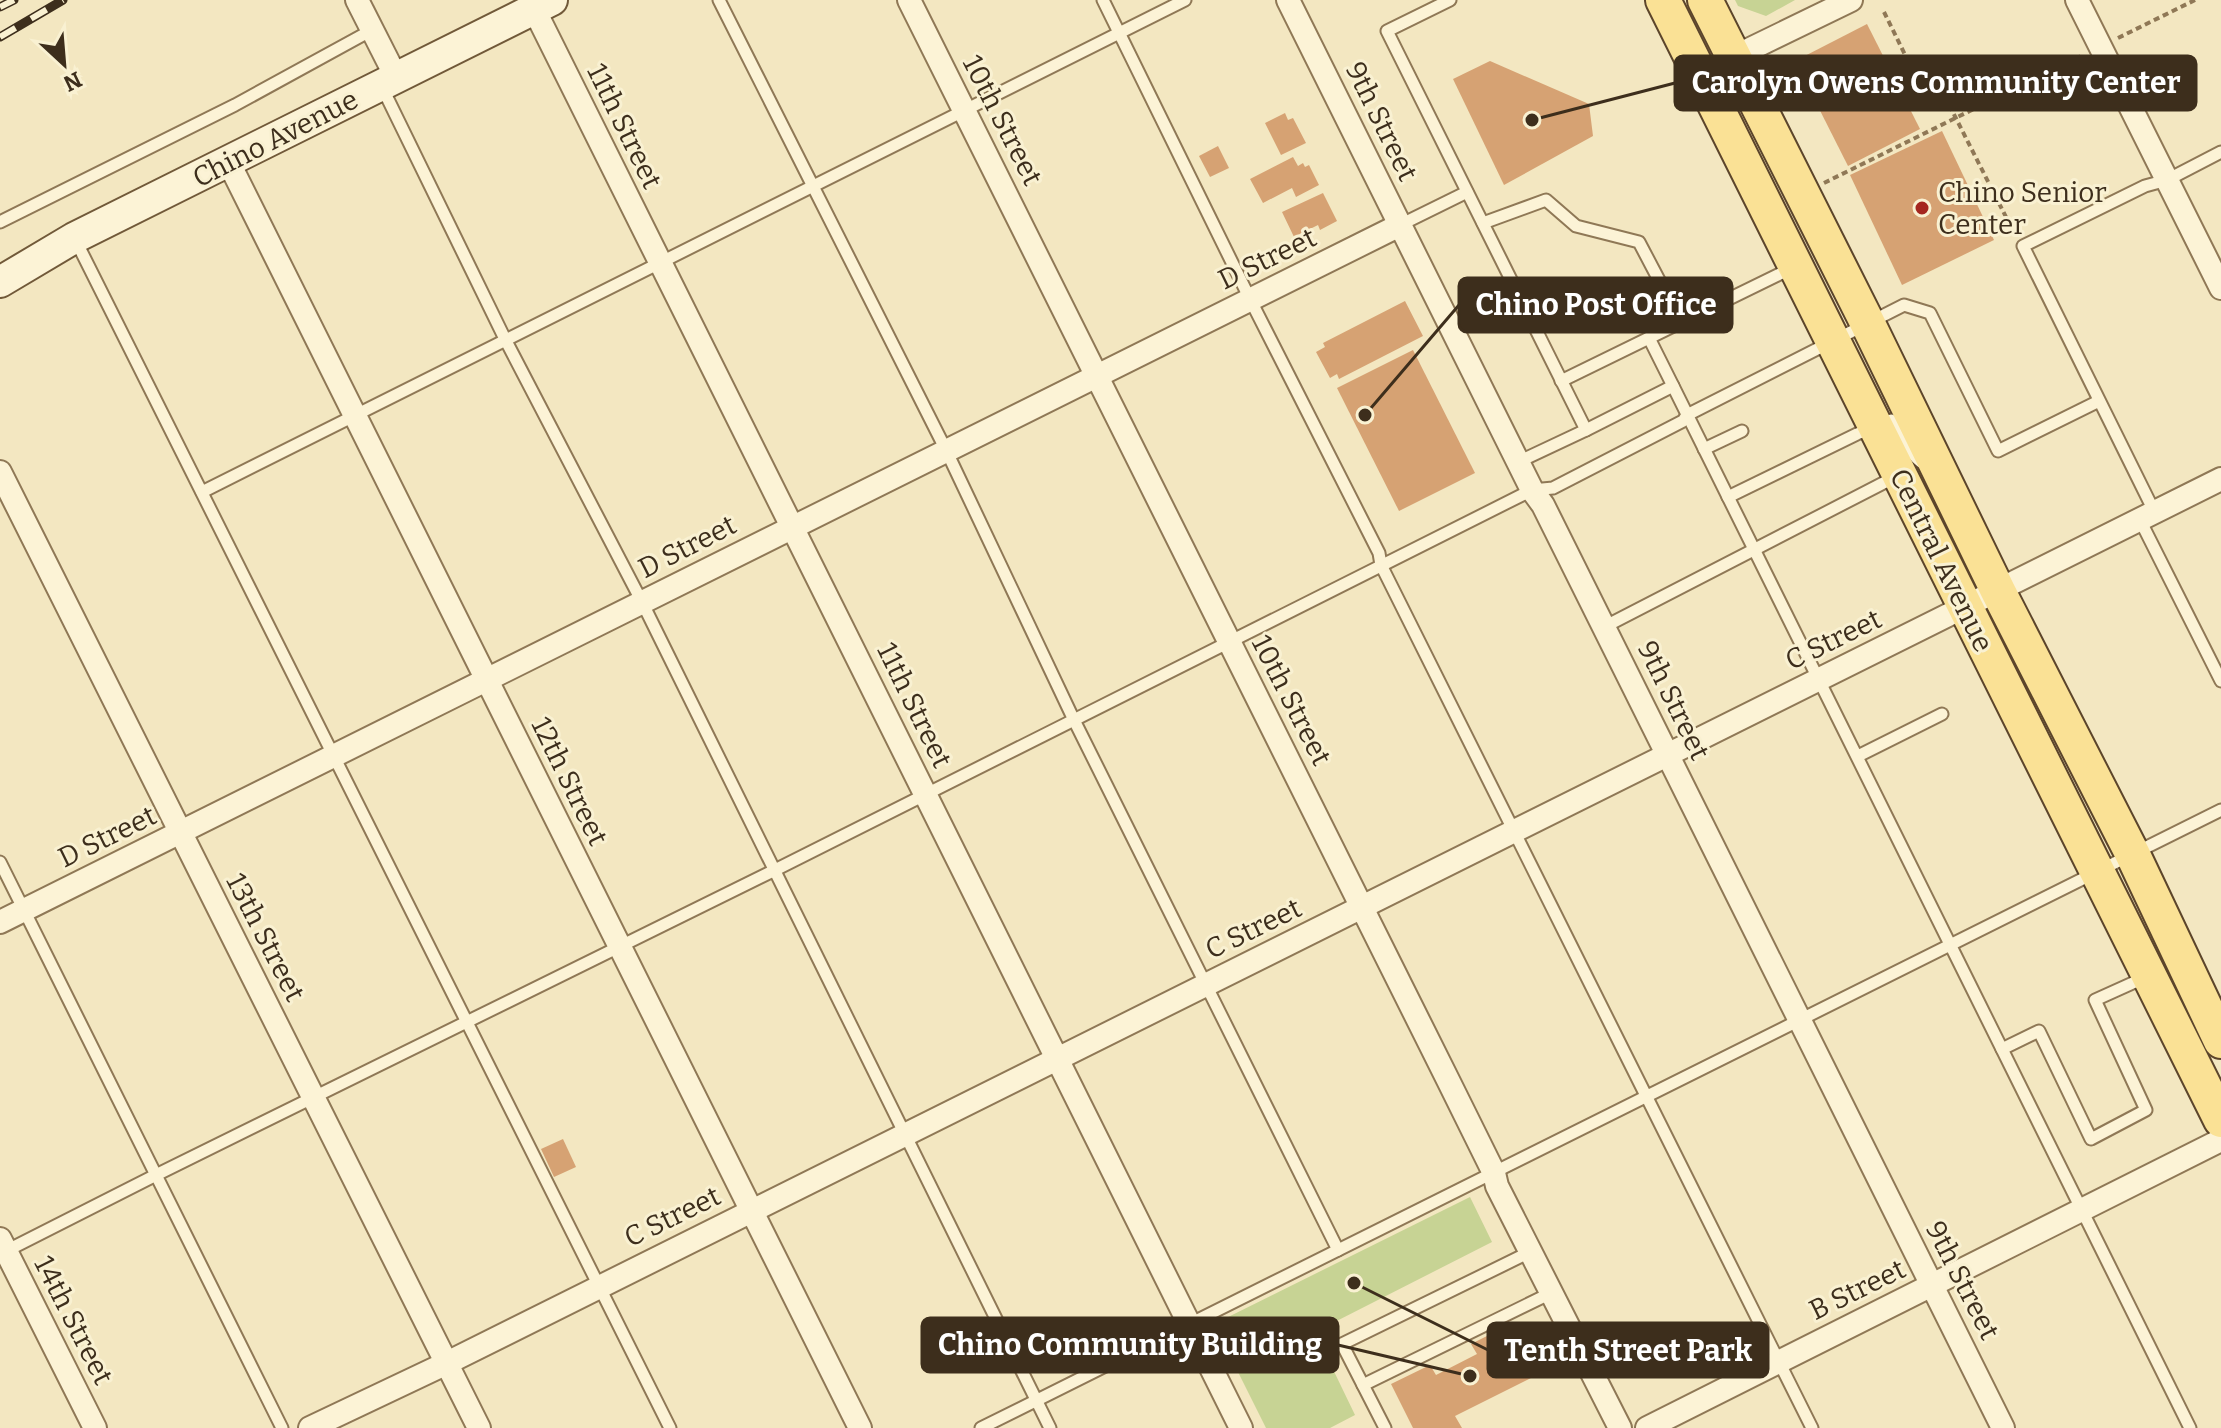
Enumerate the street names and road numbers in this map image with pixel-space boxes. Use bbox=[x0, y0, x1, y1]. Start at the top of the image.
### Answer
street label: 10th Street bbox=[956, 50, 1049, 191]
street label: 9th Street bbox=[1339, 56, 1425, 186]
street label: 11th Street bbox=[580, 58, 669, 194]
street label: Chino Avenue bbox=[187, 83, 363, 194]
street label: D Street bbox=[1213, 221, 1322, 296]
street label: Central Avenue bbox=[1883, 463, 2000, 657]
street label: D Street bbox=[633, 508, 741, 585]
street label: C Street bbox=[1780, 602, 1887, 677]
street label: 10th Street bbox=[1245, 630, 1338, 771]
street label: 9th Street bbox=[1631, 635, 1717, 765]
street label: 11th Street bbox=[870, 637, 959, 773]
street label: 12th Street bbox=[524, 712, 615, 851]
street label: D Street bbox=[53, 799, 162, 874]
street label: 13th Street bbox=[219, 868, 312, 1007]
street label: C Street bbox=[1200, 891, 1307, 966]
street label: C Street bbox=[619, 1179, 726, 1254]
street label: 9th Street bbox=[1919, 1216, 2006, 1345]
street label: 14th Street bbox=[27, 1251, 120, 1390]
street label: B Street bbox=[1804, 1252, 1911, 1327]

